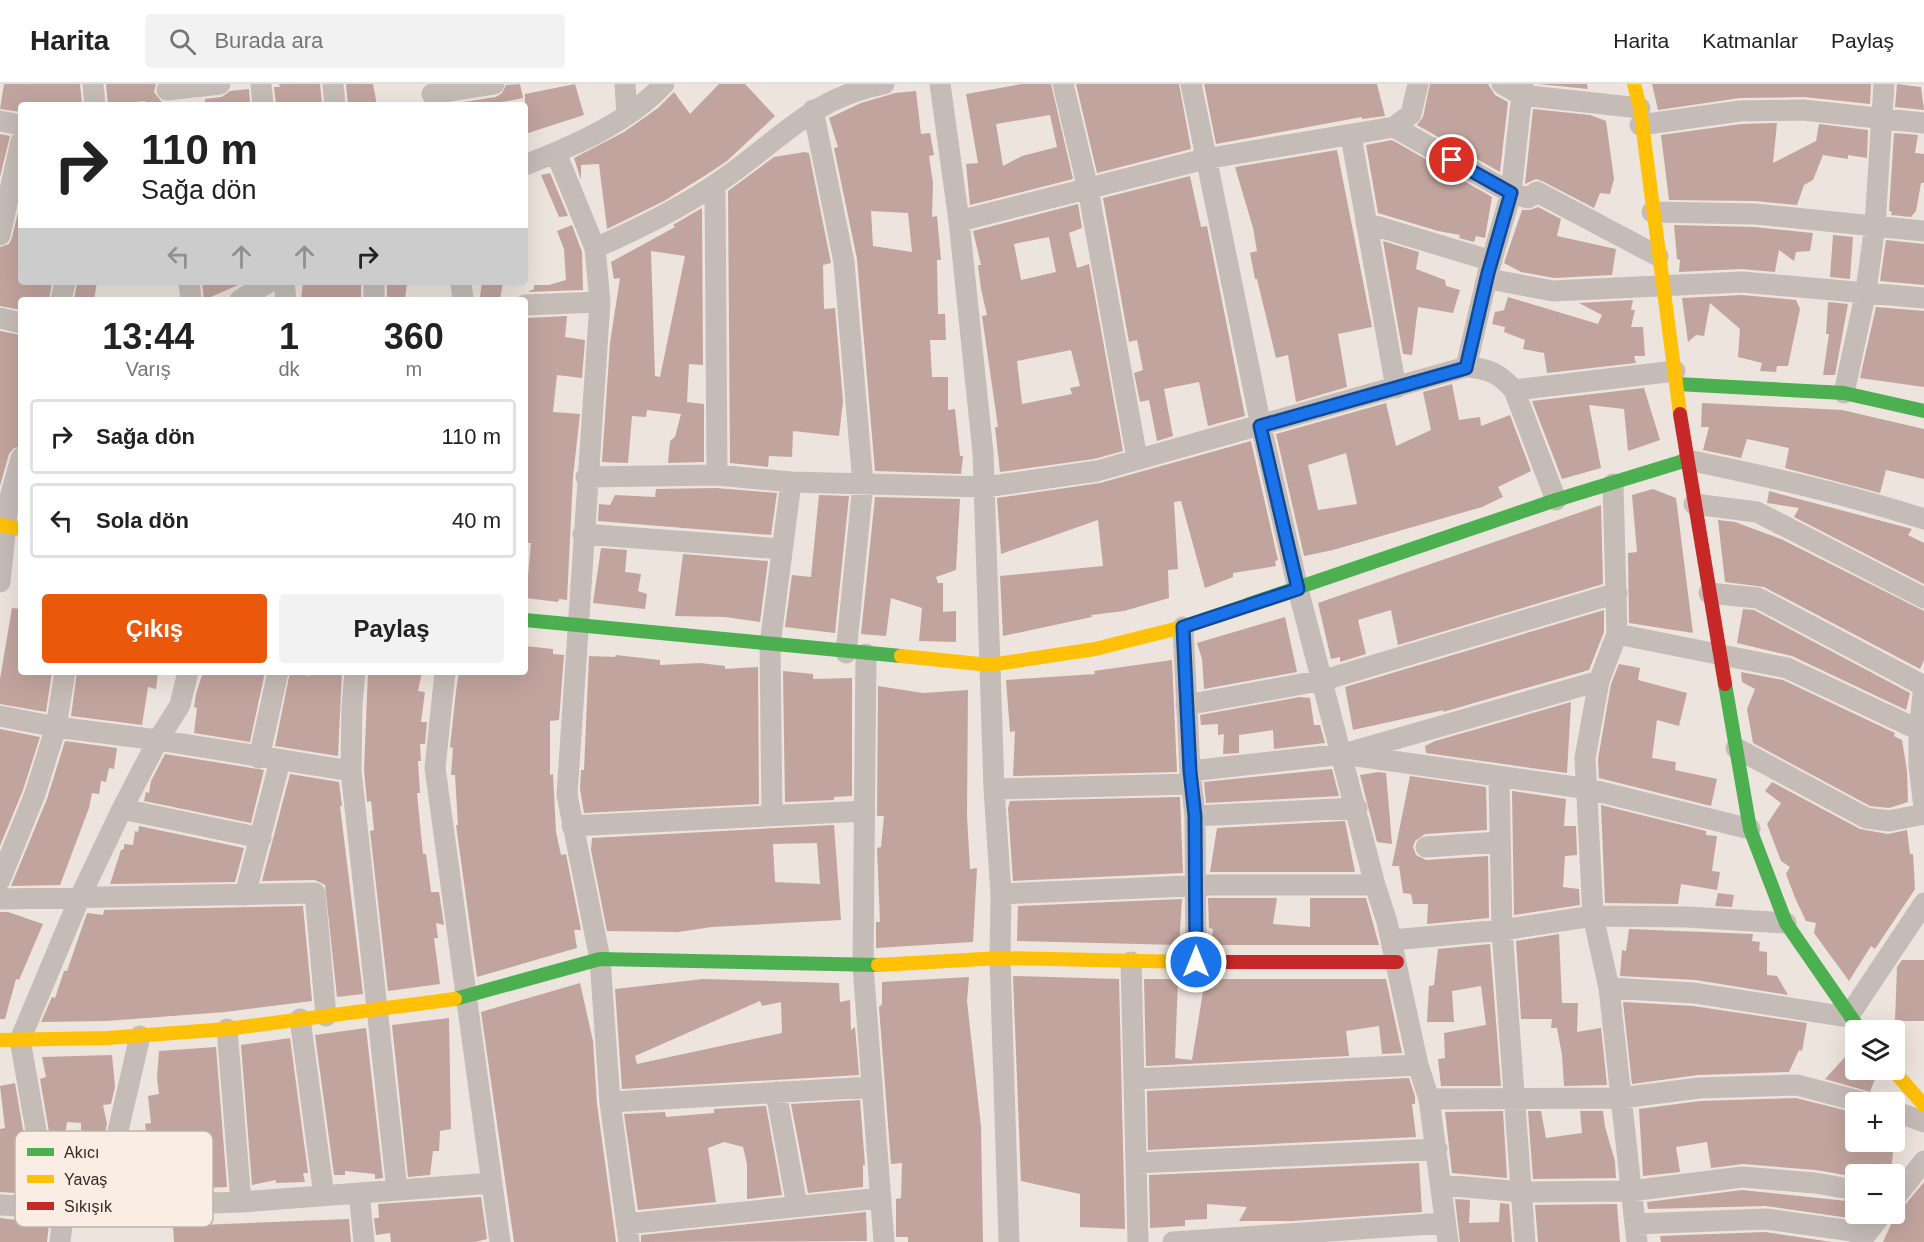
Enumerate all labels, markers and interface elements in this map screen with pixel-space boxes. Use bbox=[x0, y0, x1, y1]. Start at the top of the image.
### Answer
search box bbox=[145, 14, 565, 68]
text: Harita bbox=[30, 25, 109, 56]
icon: search bbox=[166, 25, 199, 58]
text: Burada ara bbox=[214, 28, 323, 53]
text: Harita bbox=[1613, 29, 1669, 52]
text: Katmanlar bbox=[1702, 29, 1798, 52]
text: Paylaş bbox=[1831, 29, 1894, 52]
icon: right bbox=[42, 126, 120, 204]
text: 110 m bbox=[141, 126, 258, 173]
pin bbox=[1426, 134, 1477, 185]
icon: arrive bbox=[1435, 143, 1468, 176]
text: Sağa dön bbox=[141, 175, 257, 205]
icon: left bbox=[162, 240, 195, 273]
icon: ahead bbox=[225, 240, 258, 273]
icon: ahead bbox=[288, 240, 321, 273]
icon: right bbox=[351, 240, 384, 273]
text: 13:44 bbox=[102, 316, 194, 357]
text: 1 bbox=[279, 316, 299, 357]
text: 360 bbox=[384, 316, 444, 357]
text: Varış bbox=[126, 358, 171, 380]
text: dk bbox=[278, 358, 300, 380]
text: m bbox=[405, 358, 422, 380]
icon: right bbox=[45, 420, 78, 453]
text: Sağa dön bbox=[96, 424, 195, 449]
text: 110 m bbox=[441, 424, 501, 449]
icon: left bbox=[45, 504, 78, 537]
text: Sola dön bbox=[96, 508, 189, 533]
text: 40 m bbox=[452, 508, 501, 533]
button: Çıkış bbox=[42, 594, 267, 663]
button: Paylaş bbox=[279, 594, 504, 663]
position arrow bbox=[1164, 930, 1228, 994]
map controls bbox=[1845, 1020, 1905, 1224]
button: layers bbox=[1845, 1020, 1905, 1080]
button: + bbox=[1845, 1092, 1905, 1152]
legend bbox=[15, 1131, 213, 1227]
text: Akıcı bbox=[64, 1144, 100, 1161]
button: − bbox=[1845, 1164, 1905, 1224]
text: Yavaş bbox=[64, 1171, 107, 1188]
text: Sıkışık bbox=[64, 1198, 113, 1215]

